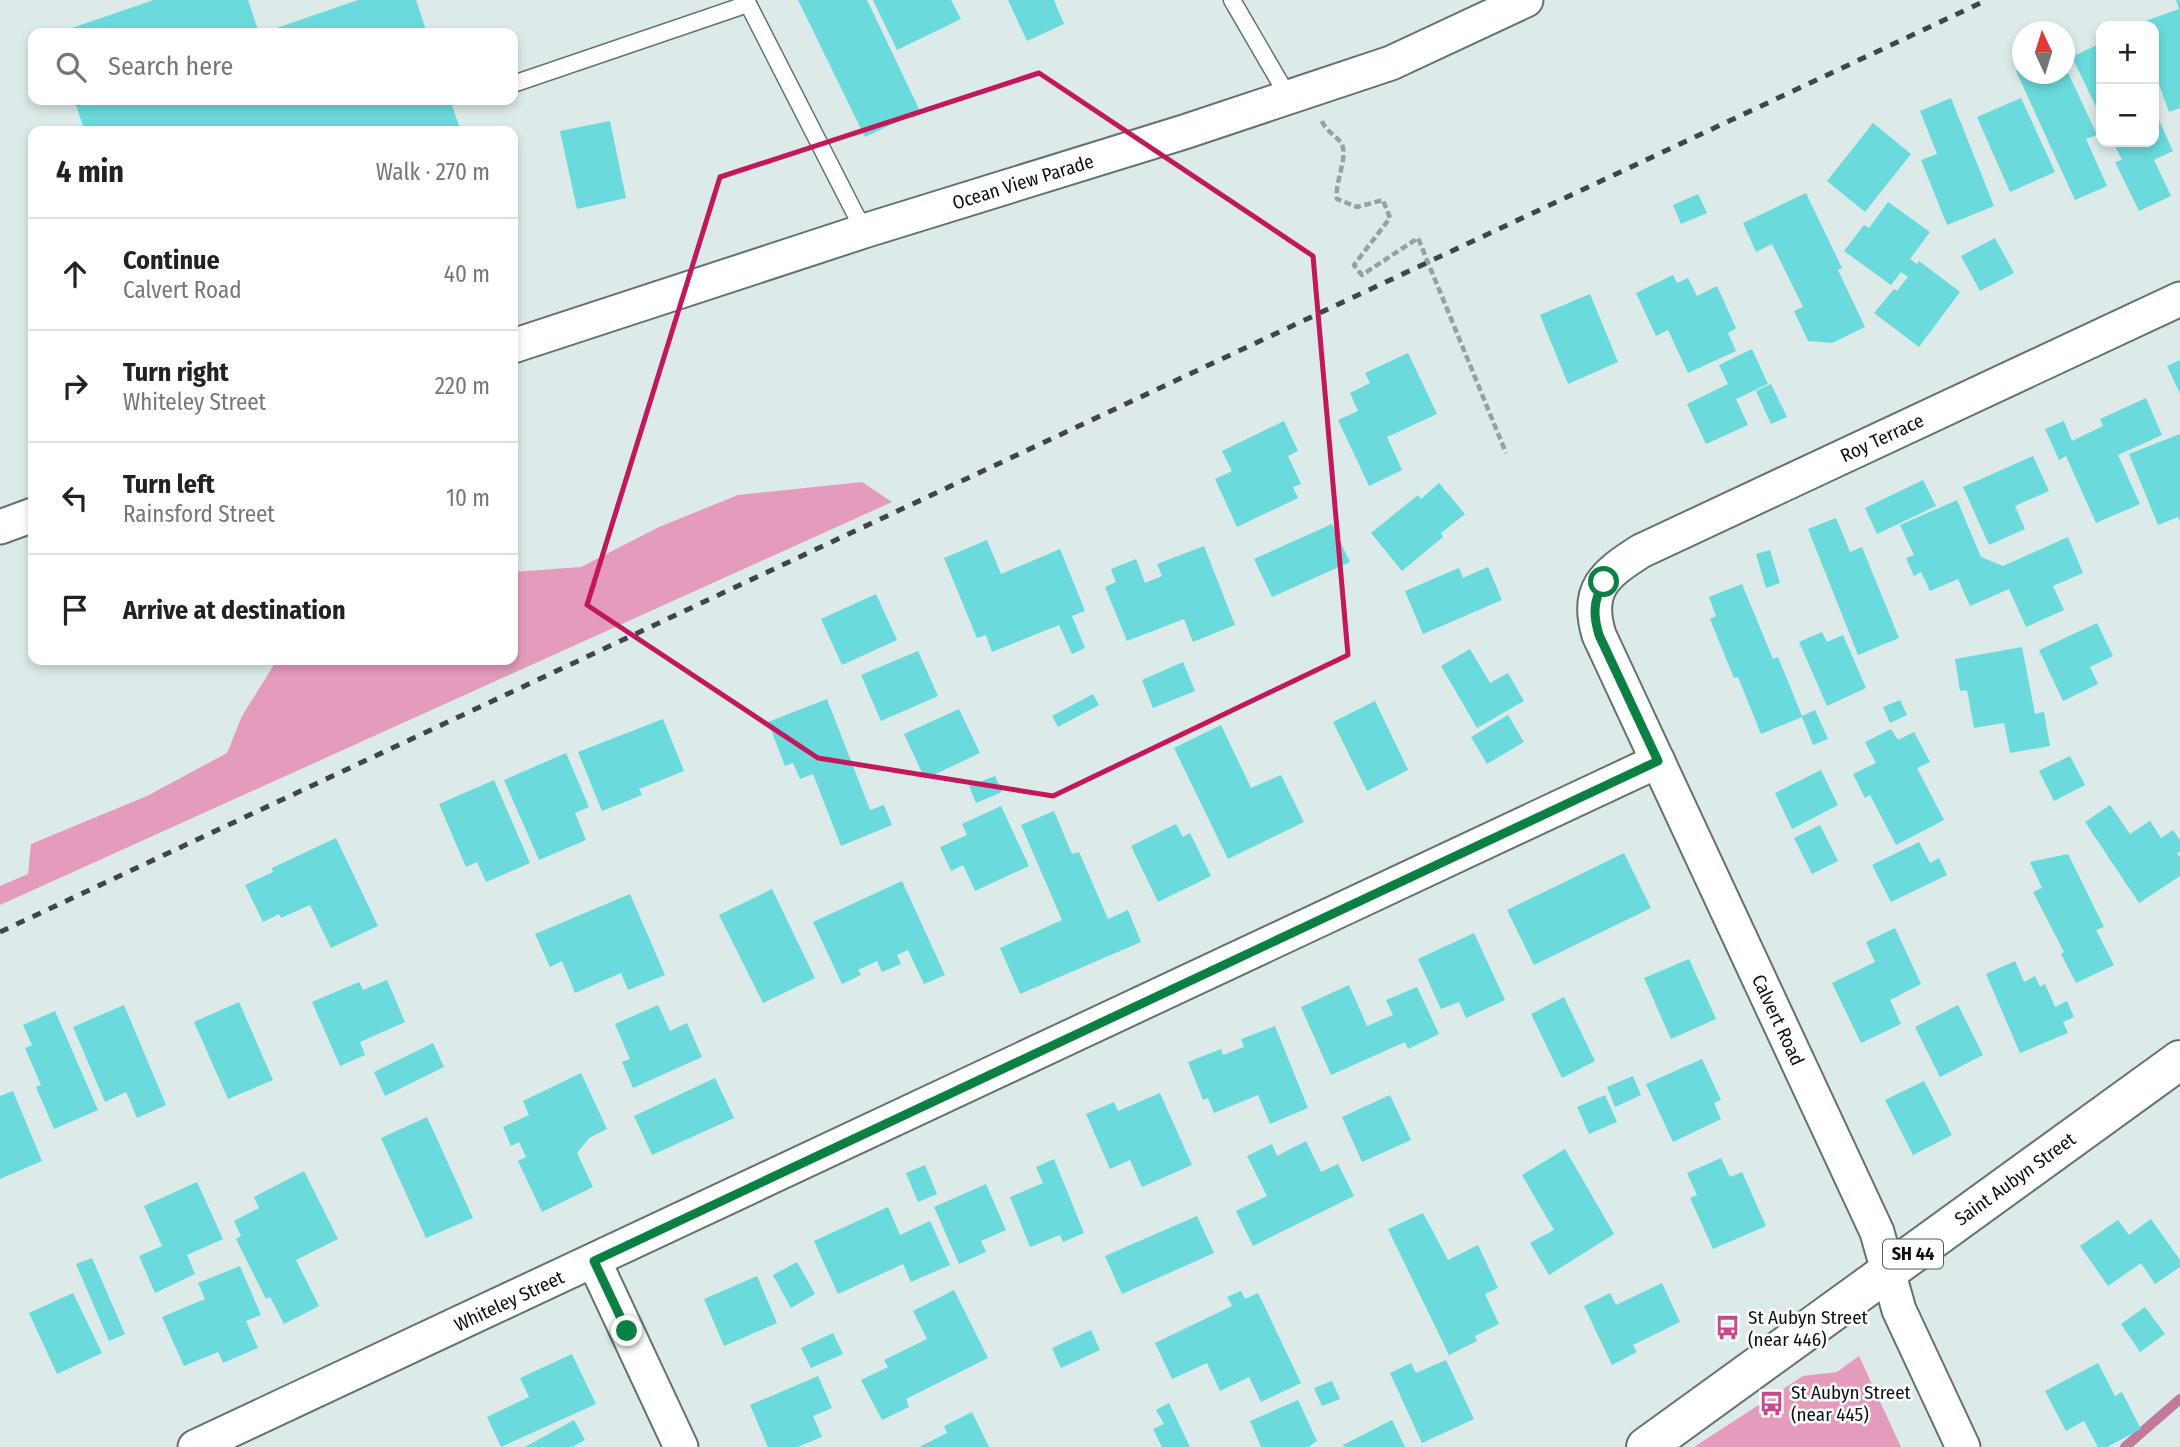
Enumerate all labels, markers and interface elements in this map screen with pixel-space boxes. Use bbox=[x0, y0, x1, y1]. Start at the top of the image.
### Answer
north arrow bbox=[2012, 21, 2075, 84]
map controls bbox=[2096, 21, 2159, 147]
button: + bbox=[2096, 21, 2159, 84]
search box bbox=[28, 28, 518, 105]
icon: search bbox=[52, 48, 90, 86]
text: Search here bbox=[108, 51, 233, 82]
button: − bbox=[2096, 84, 2159, 147]
street label: Ocean View Parade bbox=[950, 150, 1096, 214]
text: 4 min bbox=[56, 154, 124, 190]
text: Walk · 270 m bbox=[376, 158, 490, 186]
text: Continue bbox=[123, 245, 220, 276]
icon: ahead bbox=[56, 255, 94, 293]
text: 40 m bbox=[444, 260, 490, 288]
text: Calvert Road bbox=[123, 276, 241, 304]
text: Turn right bbox=[123, 357, 229, 388]
icon: right bbox=[56, 367, 94, 405]
text: 220 m bbox=[435, 372, 490, 400]
text: Whiteley Street bbox=[123, 388, 266, 416]
street label: Roy Terrace bbox=[1837, 409, 1927, 467]
text: Turn left bbox=[123, 469, 215, 500]
icon: left bbox=[56, 479, 94, 517]
text: 10 m bbox=[446, 484, 490, 512]
text: Rainsford Street bbox=[123, 500, 275, 528]
route start bbox=[1588, 566, 1619, 597]
icon: arrive bbox=[56, 591, 94, 629]
text: Arrive at destination bbox=[123, 595, 346, 626]
street label: Calvert Road bbox=[1747, 971, 1809, 1069]
street label: Saint Aubyn Street bbox=[1950, 1127, 2081, 1231]
road number: SH 44 bbox=[1883, 1240, 1943, 1268]
street label: Whiteley Street bbox=[451, 1265, 568, 1336]
place label: St Aubyn Street (near 446) bbox=[1748, 1306, 1869, 1351]
bus stop icon: St Aubyn Street (near 446) bbox=[1714, 1314, 1742, 1342]
route end bbox=[611, 1315, 642, 1346]
place label: St Aubyn Street (near 445) bbox=[1791, 1381, 1912, 1426]
bus stop icon: St Aubyn Street (near 445) bbox=[1757, 1389, 1785, 1417]

